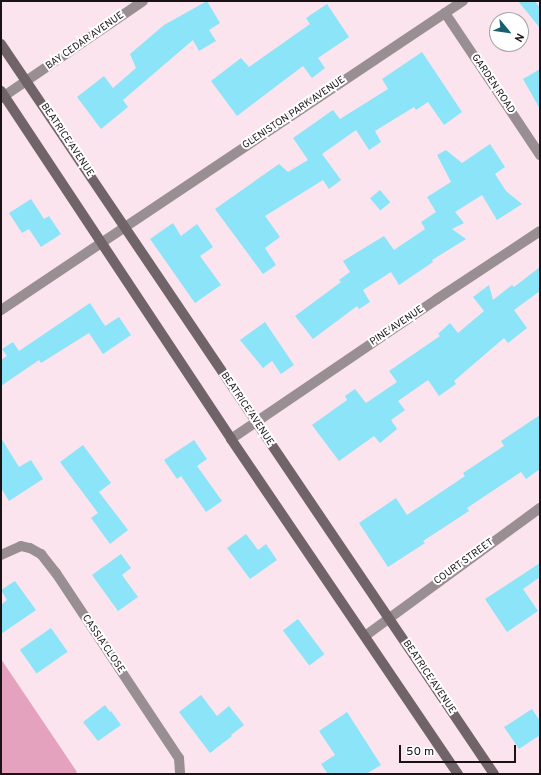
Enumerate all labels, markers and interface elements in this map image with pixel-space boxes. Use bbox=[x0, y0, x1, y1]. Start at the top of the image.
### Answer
street label: BAY CEDAR AVENUE bbox=[43, 9, 127, 73]
north arrow bbox=[489, 12, 529, 52]
text: N bbox=[511, 30, 527, 44]
street label: GARDEN ROAD bbox=[469, 52, 517, 116]
street label: GLENISTON PARK AVENUE bbox=[240, 74, 348, 152]
street label: BEATRICE AVENUE bbox=[38, 101, 96, 179]
street label: PINE AVENUE bbox=[368, 304, 426, 348]
street label: BEATRICE AVENUE bbox=[218, 370, 276, 448]
street label: COURT STREET bbox=[432, 536, 496, 588]
street label: CASSIA CLOSE bbox=[79, 613, 127, 675]
street label: BEATRICE AVENUE bbox=[400, 638, 458, 716]
scale bar bbox=[401, 737, 518, 763]
text: 50 m bbox=[406, 744, 434, 760]

